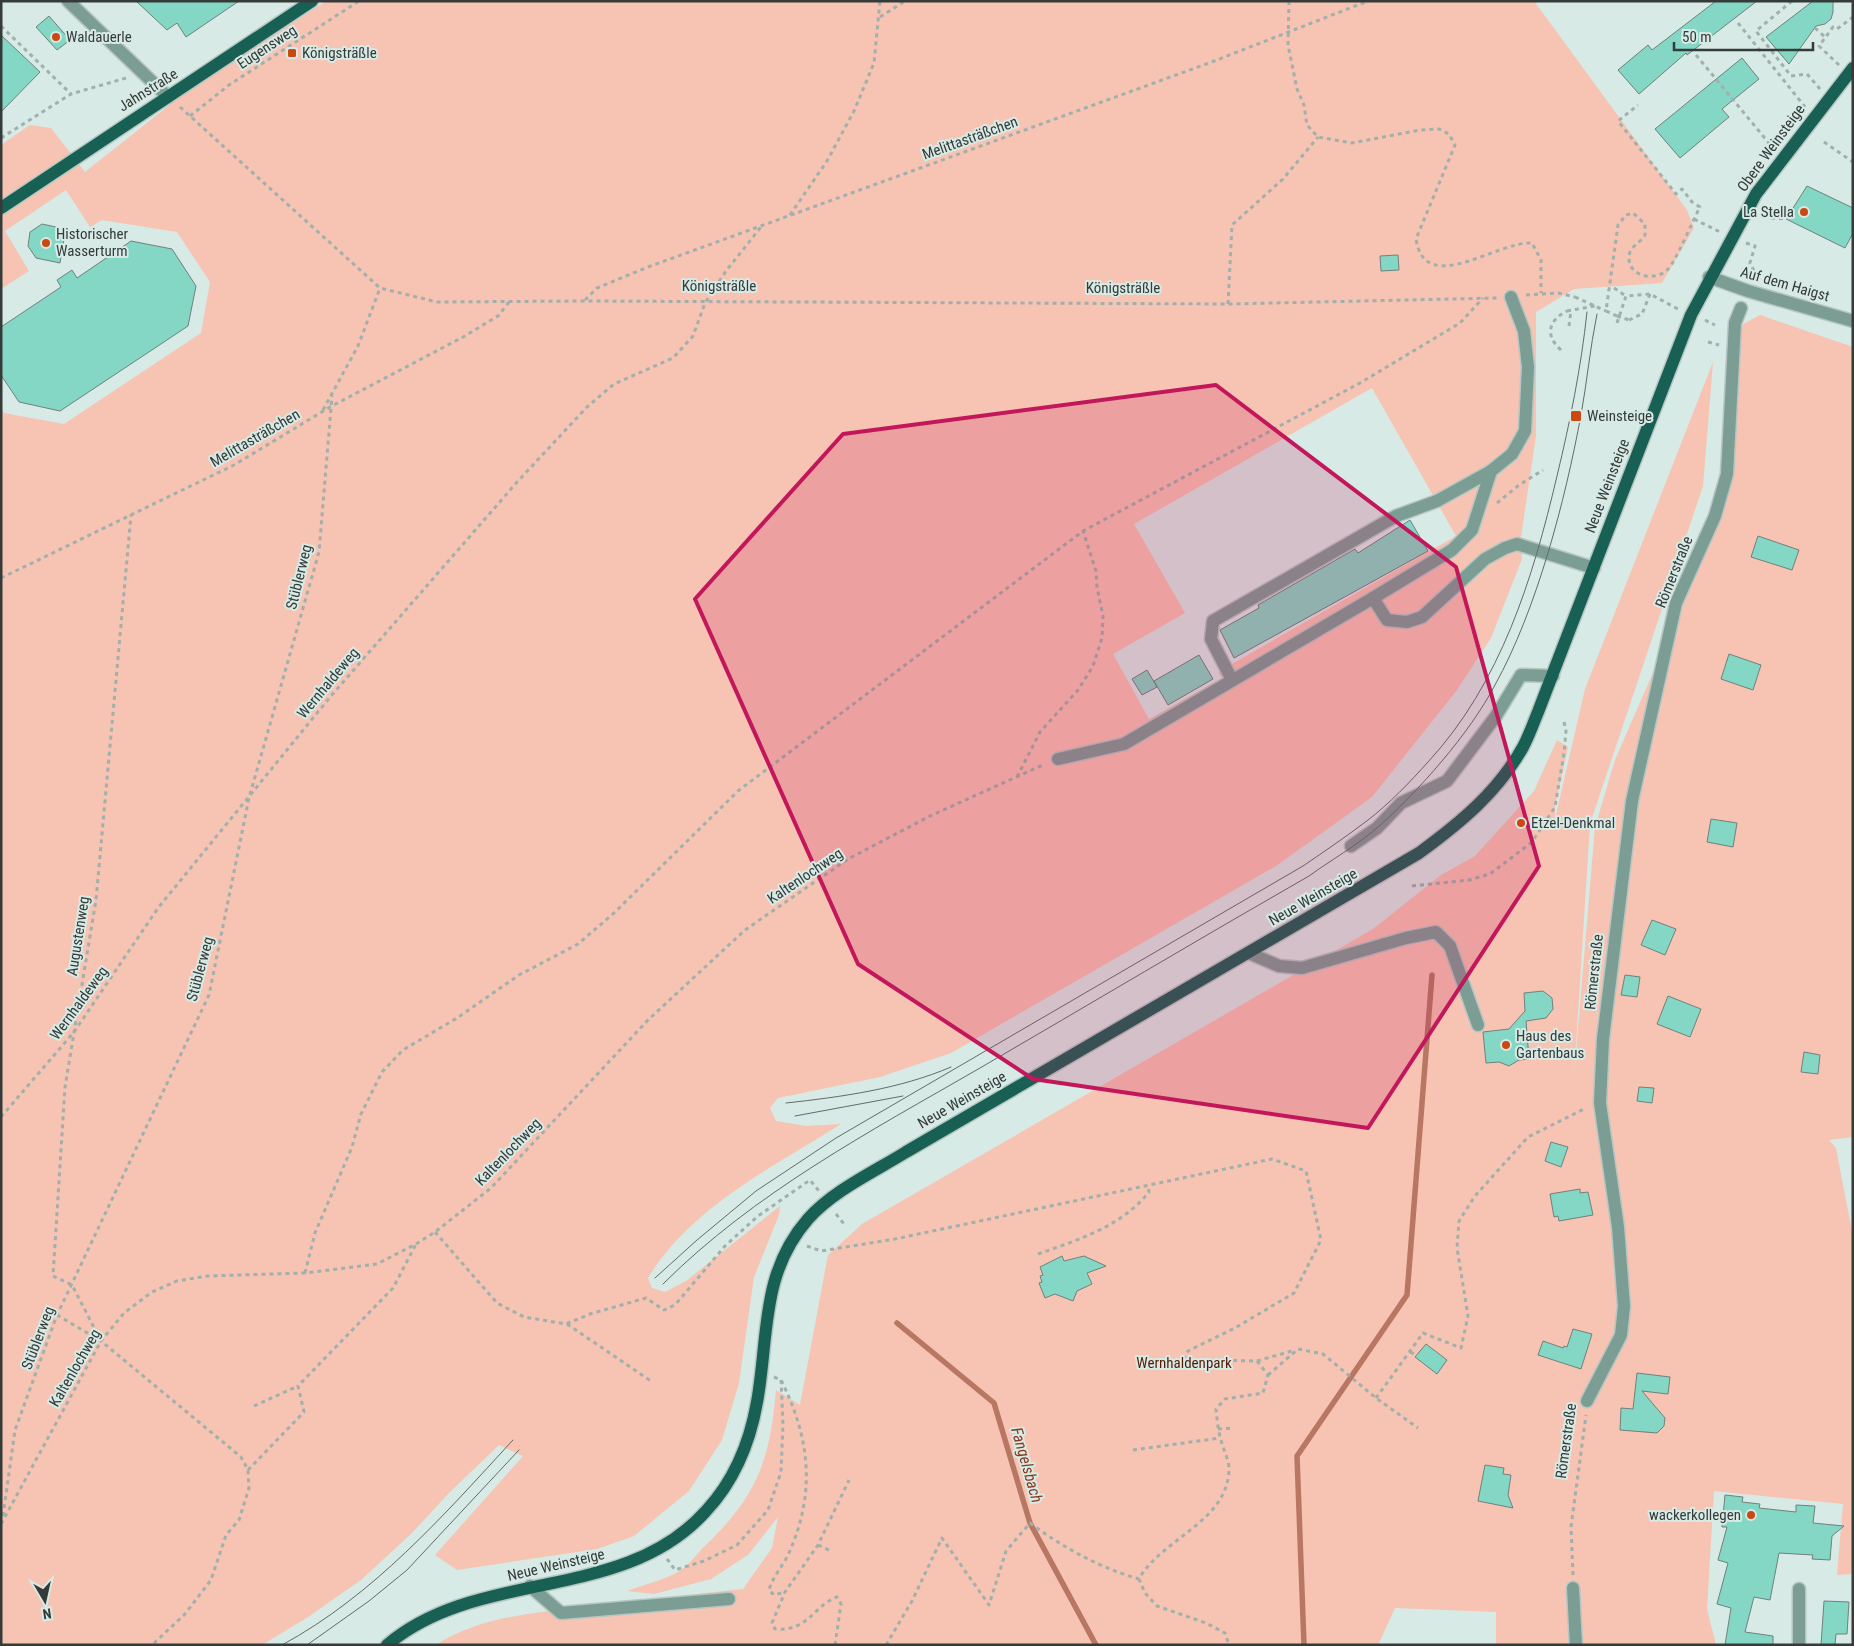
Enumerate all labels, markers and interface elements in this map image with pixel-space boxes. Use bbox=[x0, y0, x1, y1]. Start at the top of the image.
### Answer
scale bar bbox=[1674, 20, 1813, 52]
street label: Eugensweg bbox=[234, 21, 300, 73]
place label: Waldauerle bbox=[66, 28, 132, 46]
text: 50 m bbox=[1682, 28, 1712, 46]
marker: Waldauerle bbox=[50, 31, 62, 43]
place label: Königsträßle bbox=[302, 44, 377, 62]
marker: Königsträßle bbox=[286, 47, 298, 59]
street label: Jahnstraße bbox=[115, 65, 181, 115]
street label: Obere Weinsteige bbox=[1733, 101, 1809, 195]
street label: Melittasträßchen bbox=[920, 112, 1020, 164]
place label: La Stella bbox=[1743, 203, 1794, 221]
marker: La Stella bbox=[1798, 206, 1810, 218]
place label: Historischer Wasserturm bbox=[56, 225, 128, 260]
marker: Historischer Wasserturm bbox=[40, 237, 52, 249]
street label: Auf dem Haigst bbox=[1738, 263, 1832, 305]
street label: Königsträßle bbox=[682, 277, 756, 295]
street label: Königsträßle bbox=[1086, 279, 1160, 297]
street label: Melittasträßchen bbox=[207, 405, 303, 471]
place label: Weinsteige bbox=[1587, 407, 1652, 425]
marker: Weinsteige bbox=[1569, 409, 1583, 423]
street label: Neue Weinsteige bbox=[1581, 436, 1633, 536]
street label: Römerstraße bbox=[1651, 533, 1697, 611]
street label: Stüblerweg bbox=[282, 543, 316, 611]
street label: Wernhaldeweg bbox=[293, 644, 363, 722]
place label: Etzel-Denkmal bbox=[1531, 814, 1615, 832]
marker: Etzel-Denkmal bbox=[1515, 817, 1527, 829]
street label: Kaltenlochweg bbox=[764, 844, 846, 908]
street label: Neue Weinsteige bbox=[1266, 864, 1360, 930]
street label: Augustenweg bbox=[63, 895, 93, 977]
street label: Römerstraße bbox=[1581, 933, 1607, 1011]
street label: Stüblerweg bbox=[183, 935, 217, 1003]
street label: Wernhaldeweg bbox=[46, 963, 112, 1043]
place label: Haus des Gartenbaus bbox=[1516, 1027, 1585, 1062]
marker: Haus des Gartenbaus bbox=[1500, 1039, 1512, 1051]
street label: Neue Weinsteige bbox=[915, 1067, 1009, 1133]
street label: Kaltenlochweg bbox=[471, 1115, 545, 1189]
street label: Stüblerweg bbox=[18, 1304, 58, 1372]
street label: Kaltenlochweg bbox=[45, 1326, 105, 1410]
park label: Wernhaldenpark bbox=[1136, 1354, 1232, 1372]
street label: Römerstraße bbox=[1552, 1402, 1580, 1480]
water label: Fangelsbach bbox=[1007, 1425, 1047, 1505]
place label: wackerkollegen bbox=[1649, 1506, 1741, 1524]
marker: wackerkollegen bbox=[1745, 1509, 1757, 1521]
street label: Neue Weinsteige bbox=[506, 1545, 606, 1585]
north arrow bbox=[20, 1576, 70, 1626]
text: N bbox=[42, 1605, 53, 1622]

